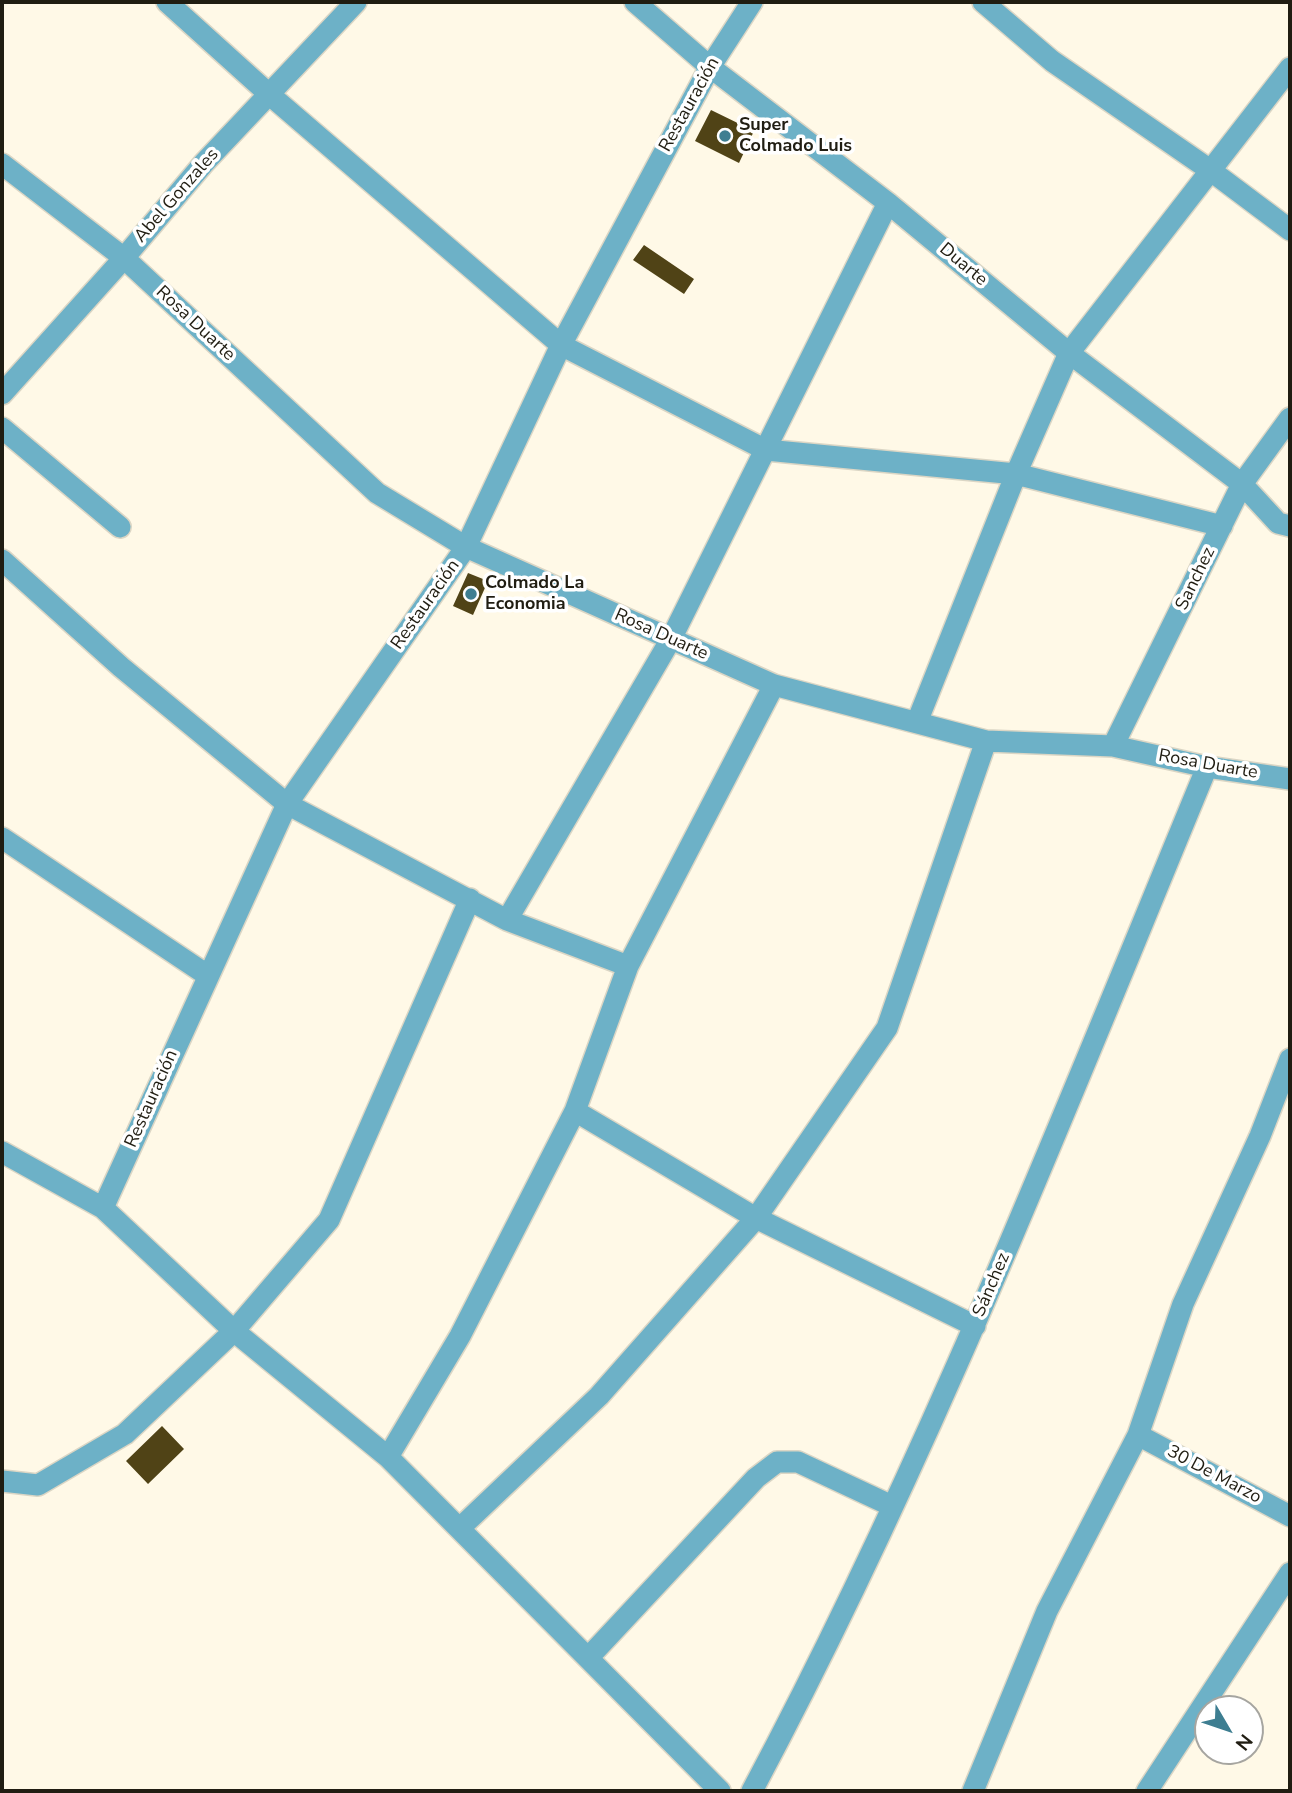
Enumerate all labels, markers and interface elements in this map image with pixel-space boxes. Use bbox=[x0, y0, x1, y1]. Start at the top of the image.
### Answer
street label: Restauración bbox=[655, 54, 725, 156]
place label: Super Colmado Luis bbox=[739, 115, 852, 158]
marker: Super Colmado Luis bbox=[717, 128, 733, 144]
street label: Abel Gonzales bbox=[130, 144, 224, 248]
street label: Duarte bbox=[935, 239, 991, 291]
street label: Rosa Duarte bbox=[151, 282, 239, 366]
street label: Sanchez bbox=[1172, 544, 1220, 614]
street label: Restauración bbox=[387, 556, 465, 654]
place label: Colmado La Economia bbox=[485, 573, 584, 616]
marker: Colmado La Economia bbox=[463, 586, 479, 602]
street label: Rosa Duarte bbox=[611, 605, 711, 665]
street label: Rosa Duarte bbox=[1157, 746, 1259, 784]
street label: Restauración bbox=[121, 1047, 183, 1151]
street label: Sánchez bbox=[969, 1250, 1015, 1320]
street label: 30 De Marzo bbox=[1163, 1441, 1265, 1509]
north arrow bbox=[1194, 1695, 1264, 1765]
text: N bbox=[1229, 1728, 1258, 1756]

